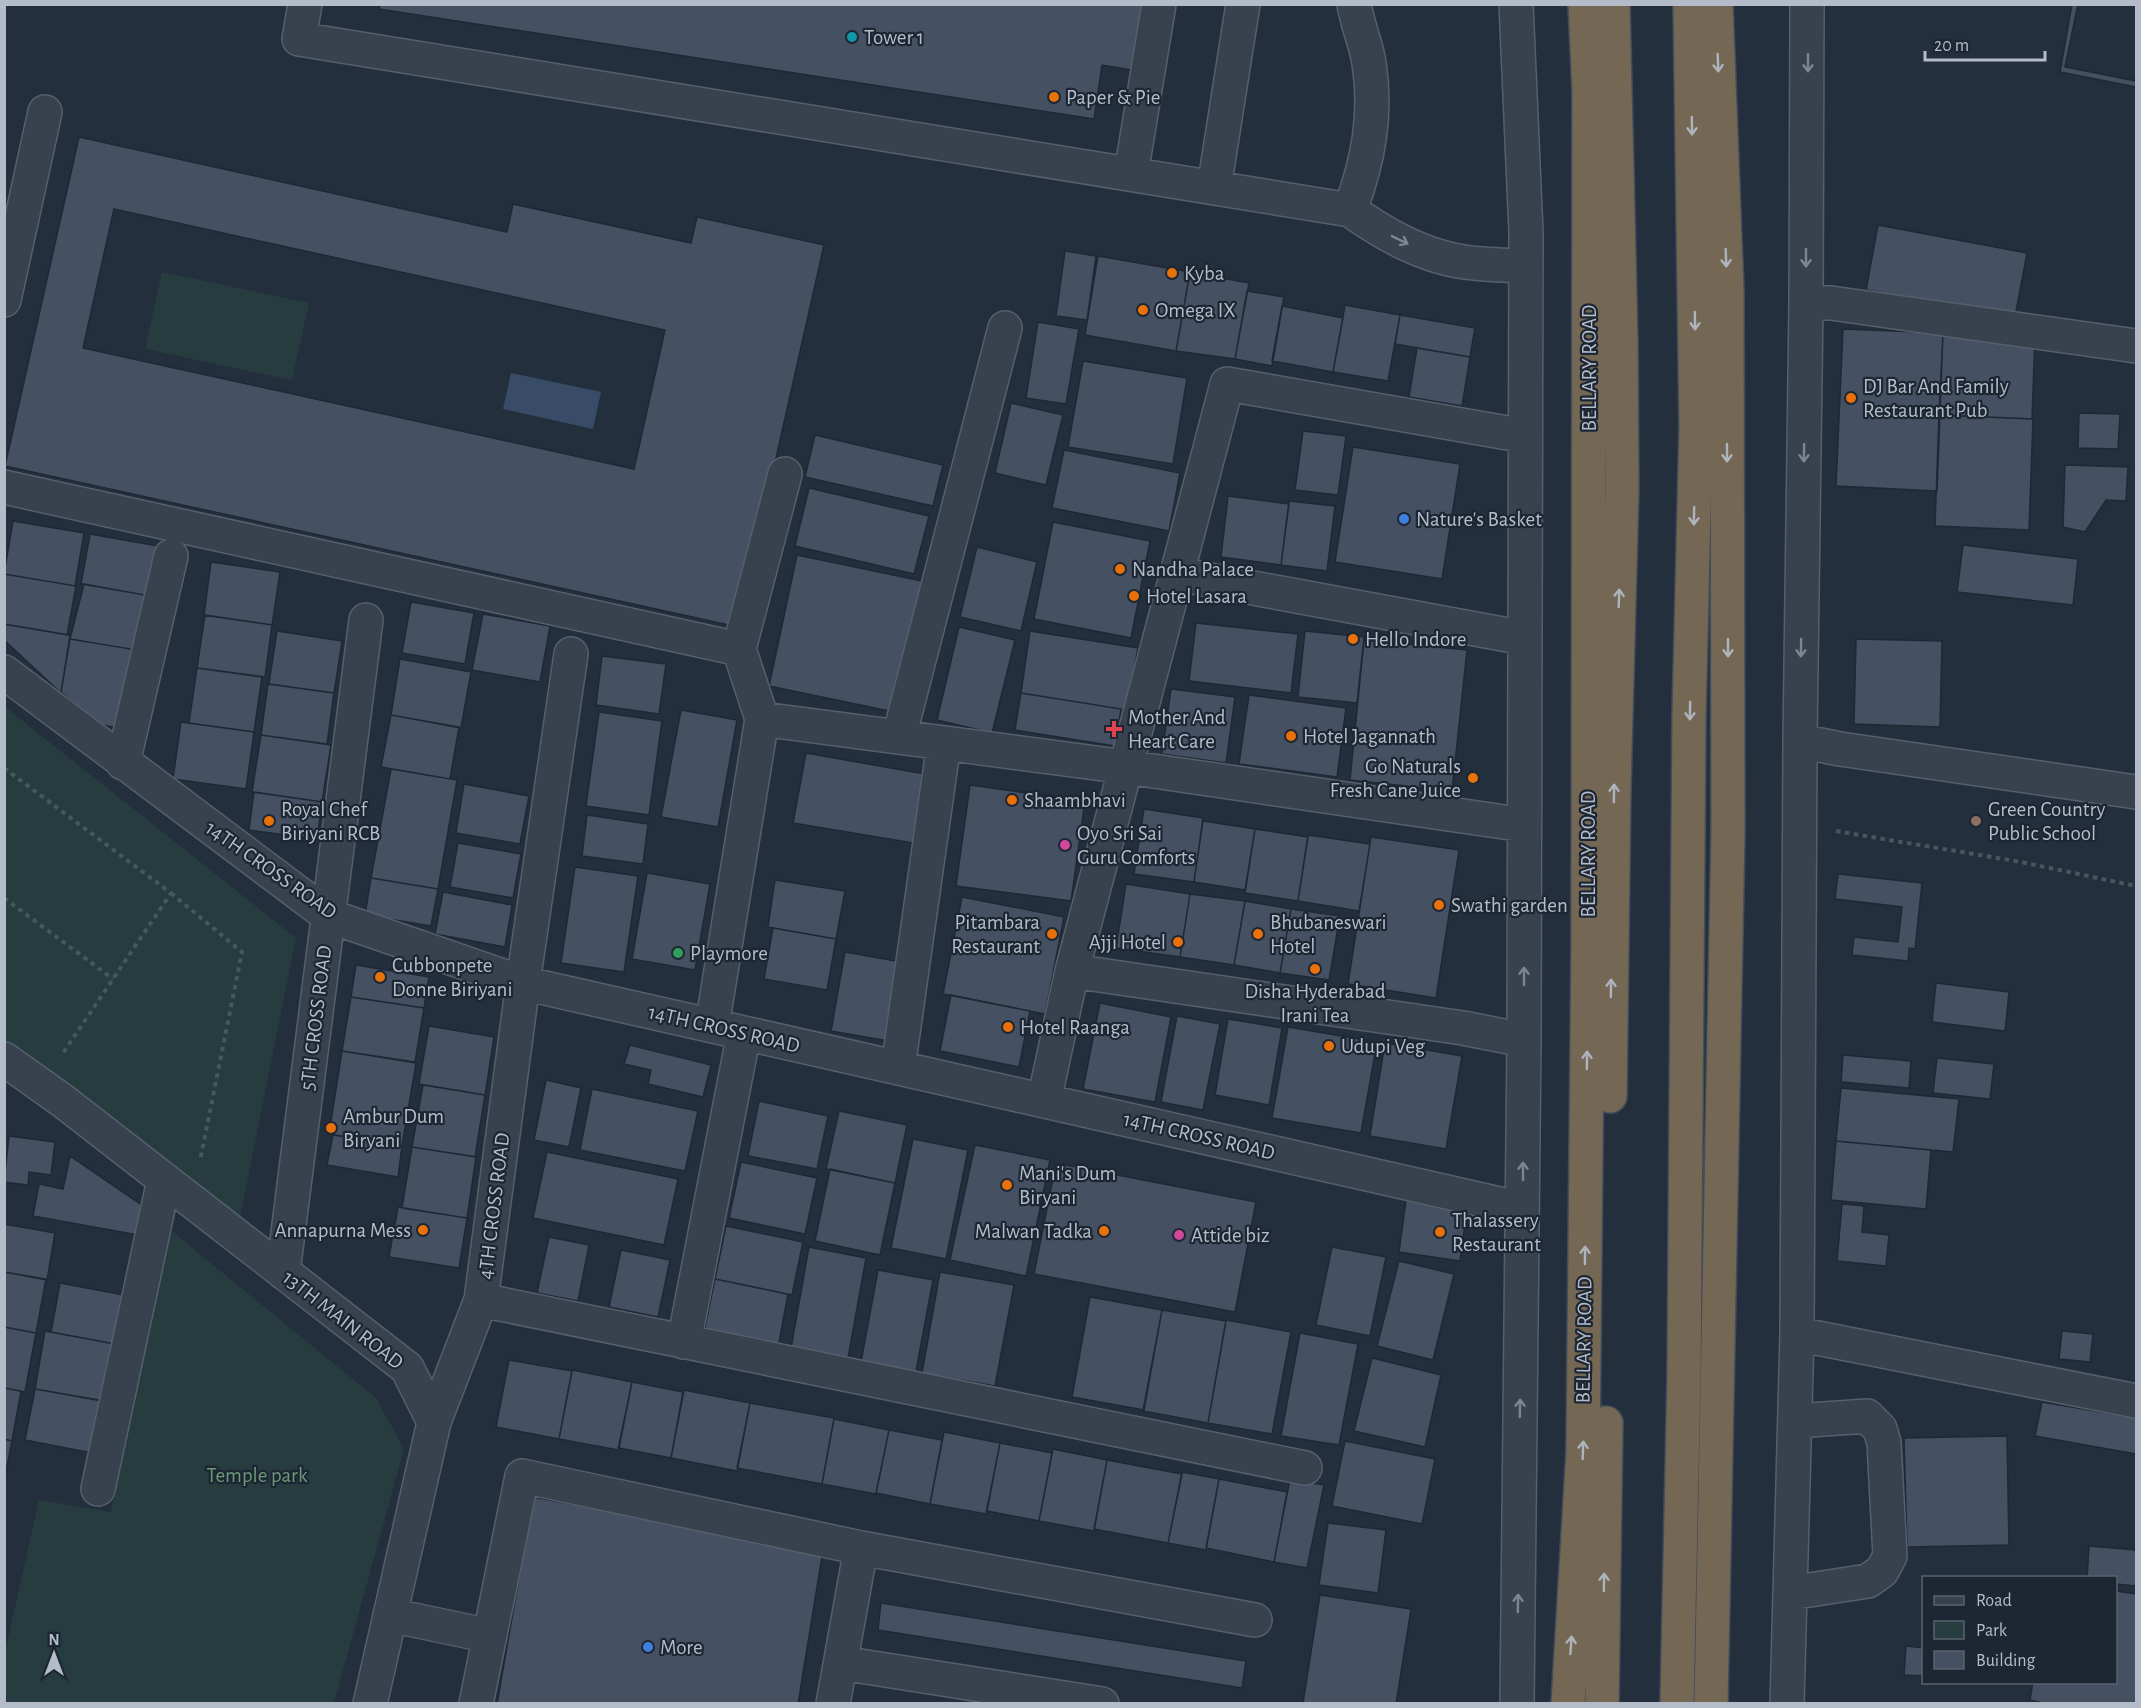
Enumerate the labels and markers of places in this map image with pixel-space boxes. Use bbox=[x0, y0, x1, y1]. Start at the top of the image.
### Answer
place label: Tower 1 bbox=[864, 27, 924, 48]
marker: Tower 1 bbox=[845, 30, 859, 44]
place label: Paper & Pie bbox=[1066, 87, 1160, 108]
marker: Paper & Pie bbox=[1047, 90, 1061, 104]
place label: Kyba bbox=[1184, 263, 1225, 284]
marker: Kyba bbox=[1165, 266, 1179, 280]
place label: Omega IX bbox=[1155, 300, 1236, 321]
marker: Omega IX bbox=[1136, 303, 1150, 317]
place label: DJ Bar And Family Restaurant Pub bbox=[1863, 376, 2009, 421]
marker: DJ Bar And Family Restaurant Pub bbox=[1844, 391, 1858, 405]
place label: Nature's Basket bbox=[1416, 509, 1542, 530]
marker: Nature's Basket bbox=[1397, 512, 1411, 526]
place label: Nandha Palace bbox=[1132, 559, 1254, 580]
marker: Nandha Palace bbox=[1113, 562, 1127, 576]
place label: Hotel Lasara bbox=[1146, 586, 1247, 607]
marker: Hotel Lasara bbox=[1127, 589, 1141, 603]
place label: Hello Indore bbox=[1365, 629, 1466, 650]
marker: Hello Indore bbox=[1346, 632, 1360, 646]
place label: Mother And Heart Care bbox=[1128, 707, 1226, 752]
marker: Mother And Heart Care bbox=[1105, 720, 1123, 738]
place label: Hotel Jagannath bbox=[1303, 726, 1436, 747]
marker: Hotel Jagannath bbox=[1284, 729, 1298, 743]
place label: Go Naturals Fresh Cane Juice bbox=[1330, 756, 1461, 801]
marker: Go Naturals Fresh Cane Juice bbox=[1466, 771, 1480, 785]
place label: Shaambhavi bbox=[1024, 790, 1126, 811]
marker: Shaambhavi bbox=[1005, 793, 1019, 807]
place label: Royal Chef Biriyani RCB bbox=[281, 799, 380, 844]
place label: Green Country Public School bbox=[1988, 799, 2105, 844]
marker: Royal Chef Biriyani RCB bbox=[262, 814, 276, 828]
marker: Green Country Public School bbox=[1969, 814, 1983, 828]
place label: Oyo Sri Sai Guru Comforts bbox=[1077, 823, 1195, 868]
marker: Oyo Sri Sai Guru Comforts bbox=[1058, 838, 1072, 852]
place label: Swathi garden bbox=[1451, 895, 1568, 916]
marker: Swathi garden bbox=[1432, 898, 1446, 912]
place label: Pitambara Restaurant bbox=[951, 912, 1040, 957]
place label: Bhubaneswari Hotel bbox=[1270, 912, 1387, 957]
marker: Pitambara Restaurant bbox=[1045, 927, 1059, 941]
marker: Bhubaneswari Hotel bbox=[1251, 927, 1265, 941]
place label: Ajji Hotel bbox=[1089, 932, 1166, 953]
marker: Ajji Hotel bbox=[1171, 935, 1185, 949]
place label: Playmore bbox=[690, 943, 768, 964]
marker: Playmore bbox=[671, 946, 685, 960]
place label: Cubbonpete Donne Biriyani bbox=[392, 955, 513, 1000]
marker: Disha Hyderabad Irani Tea bbox=[1308, 962, 1322, 976]
marker: Cubbonpete Donne Biriyani bbox=[373, 970, 387, 984]
place label: Disha Hyderabad Irani Tea bbox=[1244, 981, 1386, 1026]
place label: Hotel Raanga bbox=[1020, 1017, 1130, 1038]
marker: Hotel Raanga bbox=[1001, 1020, 1015, 1034]
place label: Udupi Veg bbox=[1341, 1036, 1426, 1057]
marker: Udupi Veg bbox=[1322, 1039, 1336, 1053]
place label: Ambur Dum Biryani bbox=[343, 1106, 444, 1151]
marker: Ambur Dum Biryani bbox=[324, 1121, 338, 1135]
place label: Mani's Dum Biryani bbox=[1019, 1163, 1116, 1208]
marker: Mani's Dum Biryani bbox=[1000, 1178, 1014, 1192]
place label: Thalassery Restaurant bbox=[1452, 1210, 1541, 1255]
place label: Annapurna Mess bbox=[275, 1220, 411, 1241]
place label: Malwan Tadka bbox=[975, 1221, 1092, 1242]
marker: Annapurna Mess bbox=[416, 1223, 430, 1237]
marker: Malwan Tadka bbox=[1097, 1224, 1111, 1238]
place label: Attide biz bbox=[1191, 1225, 1270, 1246]
marker: Thalassery Restaurant bbox=[1433, 1225, 1447, 1239]
marker: Attide biz bbox=[1172, 1228, 1186, 1242]
place label: More bbox=[660, 1637, 703, 1658]
marker: More bbox=[641, 1640, 655, 1654]

